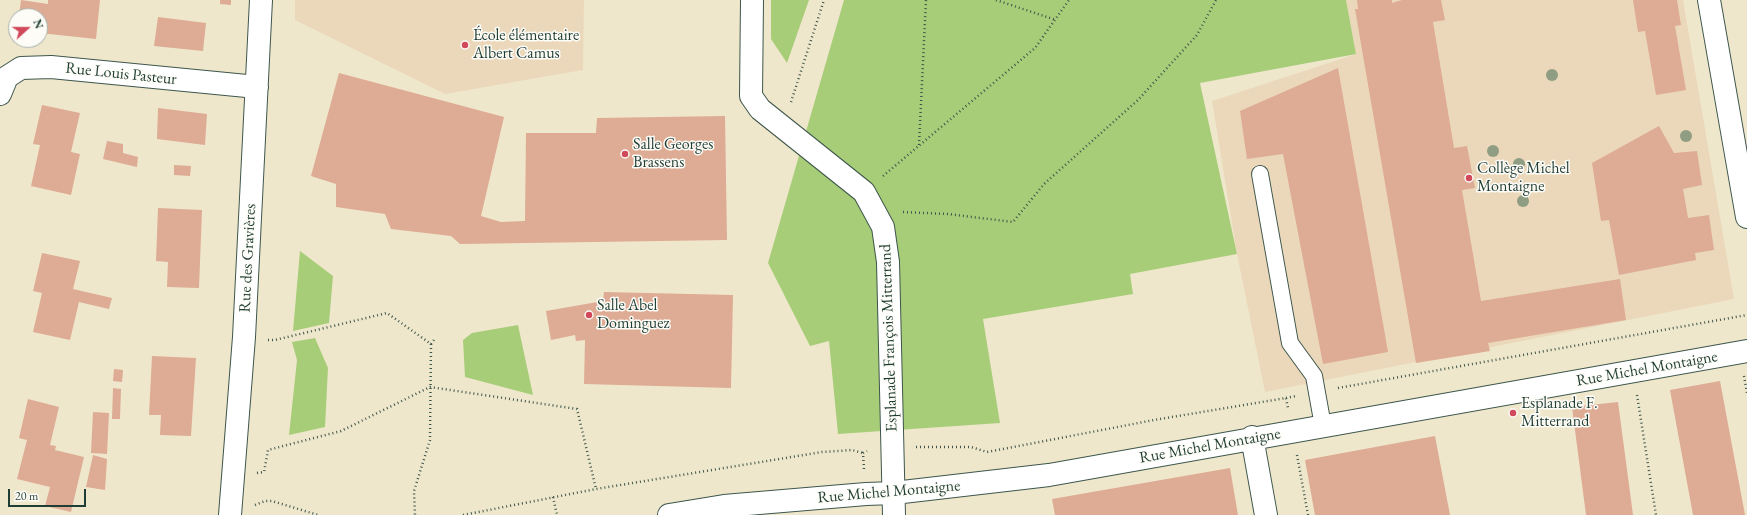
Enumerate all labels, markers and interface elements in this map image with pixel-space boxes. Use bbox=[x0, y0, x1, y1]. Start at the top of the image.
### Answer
north arrow bbox=[8, 8, 48, 48]
text: N bbox=[30, 17, 46, 31]
place label: École élémentaire Albert Camus bbox=[473, 26, 579, 64]
marker: École élémentaire Albert Camus bbox=[460, 40, 470, 50]
street label: Rue Louis Pasteur bbox=[64, 59, 178, 89]
place label: Salle Georges Brassens bbox=[633, 135, 713, 173]
marker: Salle Georges Brassens bbox=[620, 149, 630, 159]
place label: Collège Michel Montaigne bbox=[1477, 159, 1570, 197]
marker: Collège Michel Montaigne bbox=[1464, 173, 1474, 183]
street label: Rue des Gravières bbox=[236, 203, 260, 313]
street label: Esplanade François Mitterrand bbox=[876, 244, 902, 432]
place label: Salle Abel Dominguez bbox=[597, 296, 669, 334]
marker: Salle Abel Dominguez bbox=[584, 310, 594, 320]
street label: Rue Michel Montaigne bbox=[1575, 347, 1719, 391]
place label: Esplanade F. Mitterrand bbox=[1521, 394, 1598, 432]
marker: Esplanade F. Mitterrand bbox=[1508, 408, 1518, 418]
street label: Rue Michel Montaigne bbox=[1138, 424, 1282, 468]
street label: Rue Michel Montaigne bbox=[817, 476, 961, 508]
scale bar bbox=[10, 481, 88, 507]
text: 20 m bbox=[15, 488, 38, 504]

